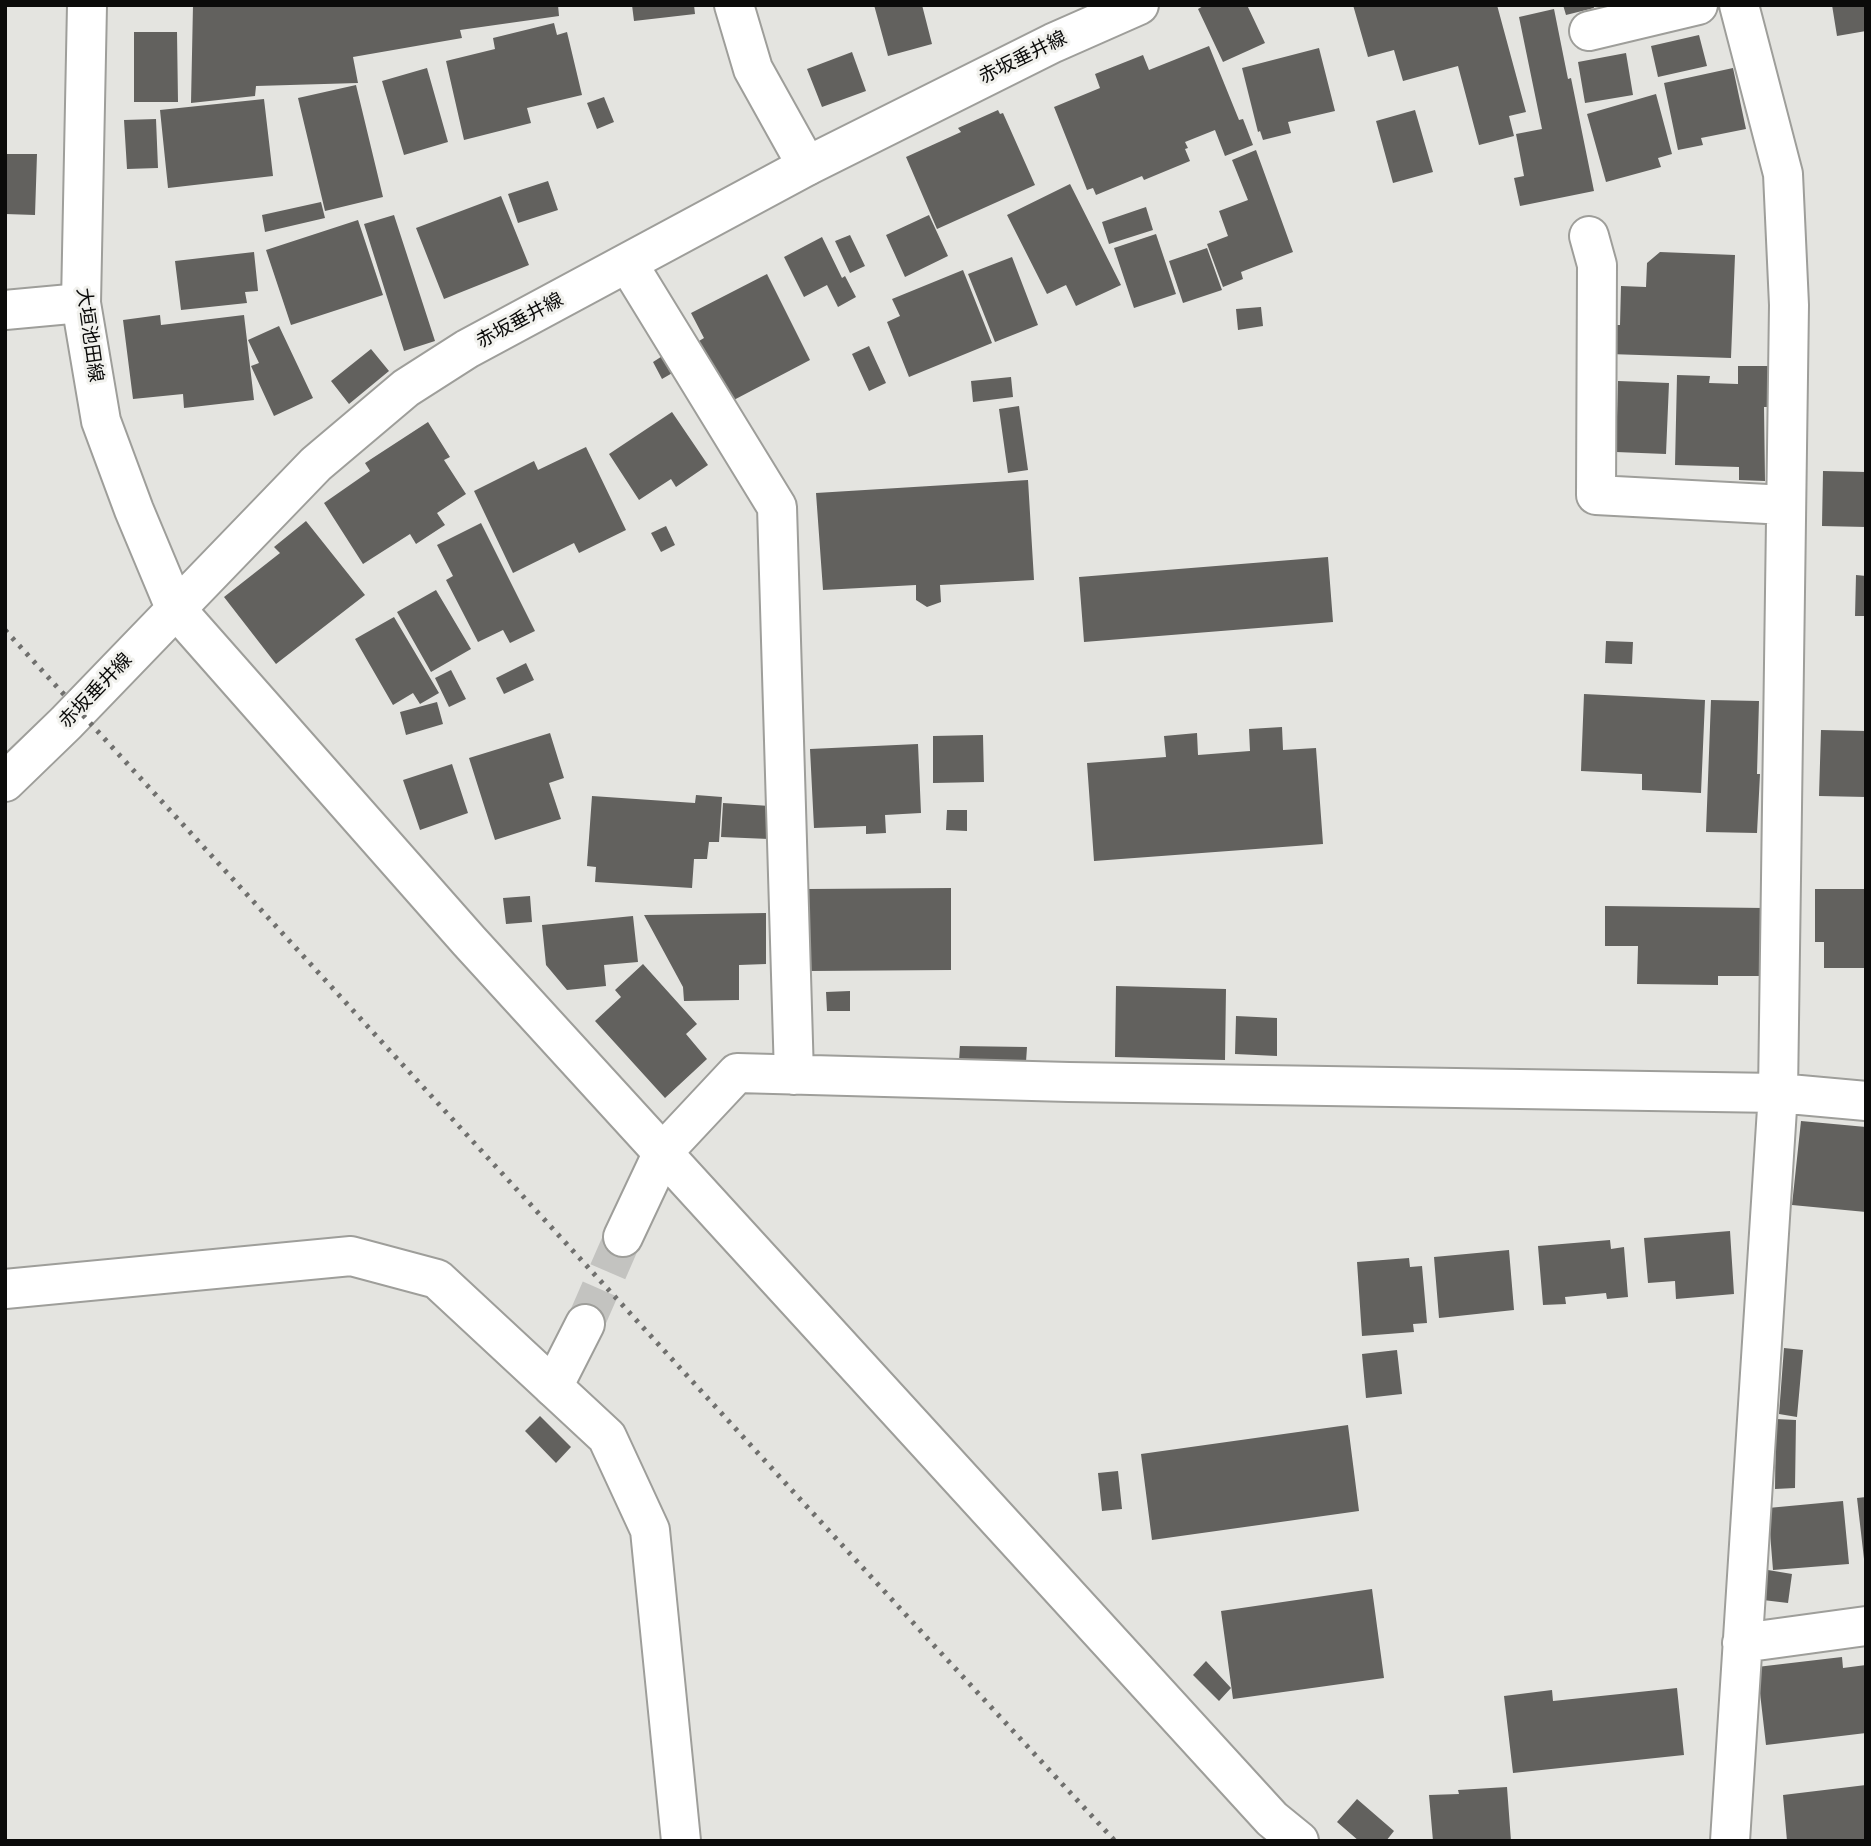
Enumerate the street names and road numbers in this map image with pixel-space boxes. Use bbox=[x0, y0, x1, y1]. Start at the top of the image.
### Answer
street label: 赤坂垂井線 bbox=[975, 27, 1071, 89]
street label: 大垣池田線 bbox=[71, 286, 107, 384]
street label: 赤坂垂井線 bbox=[473, 289, 567, 353]
street label: 赤坂垂井線 bbox=[55, 649, 137, 733]

